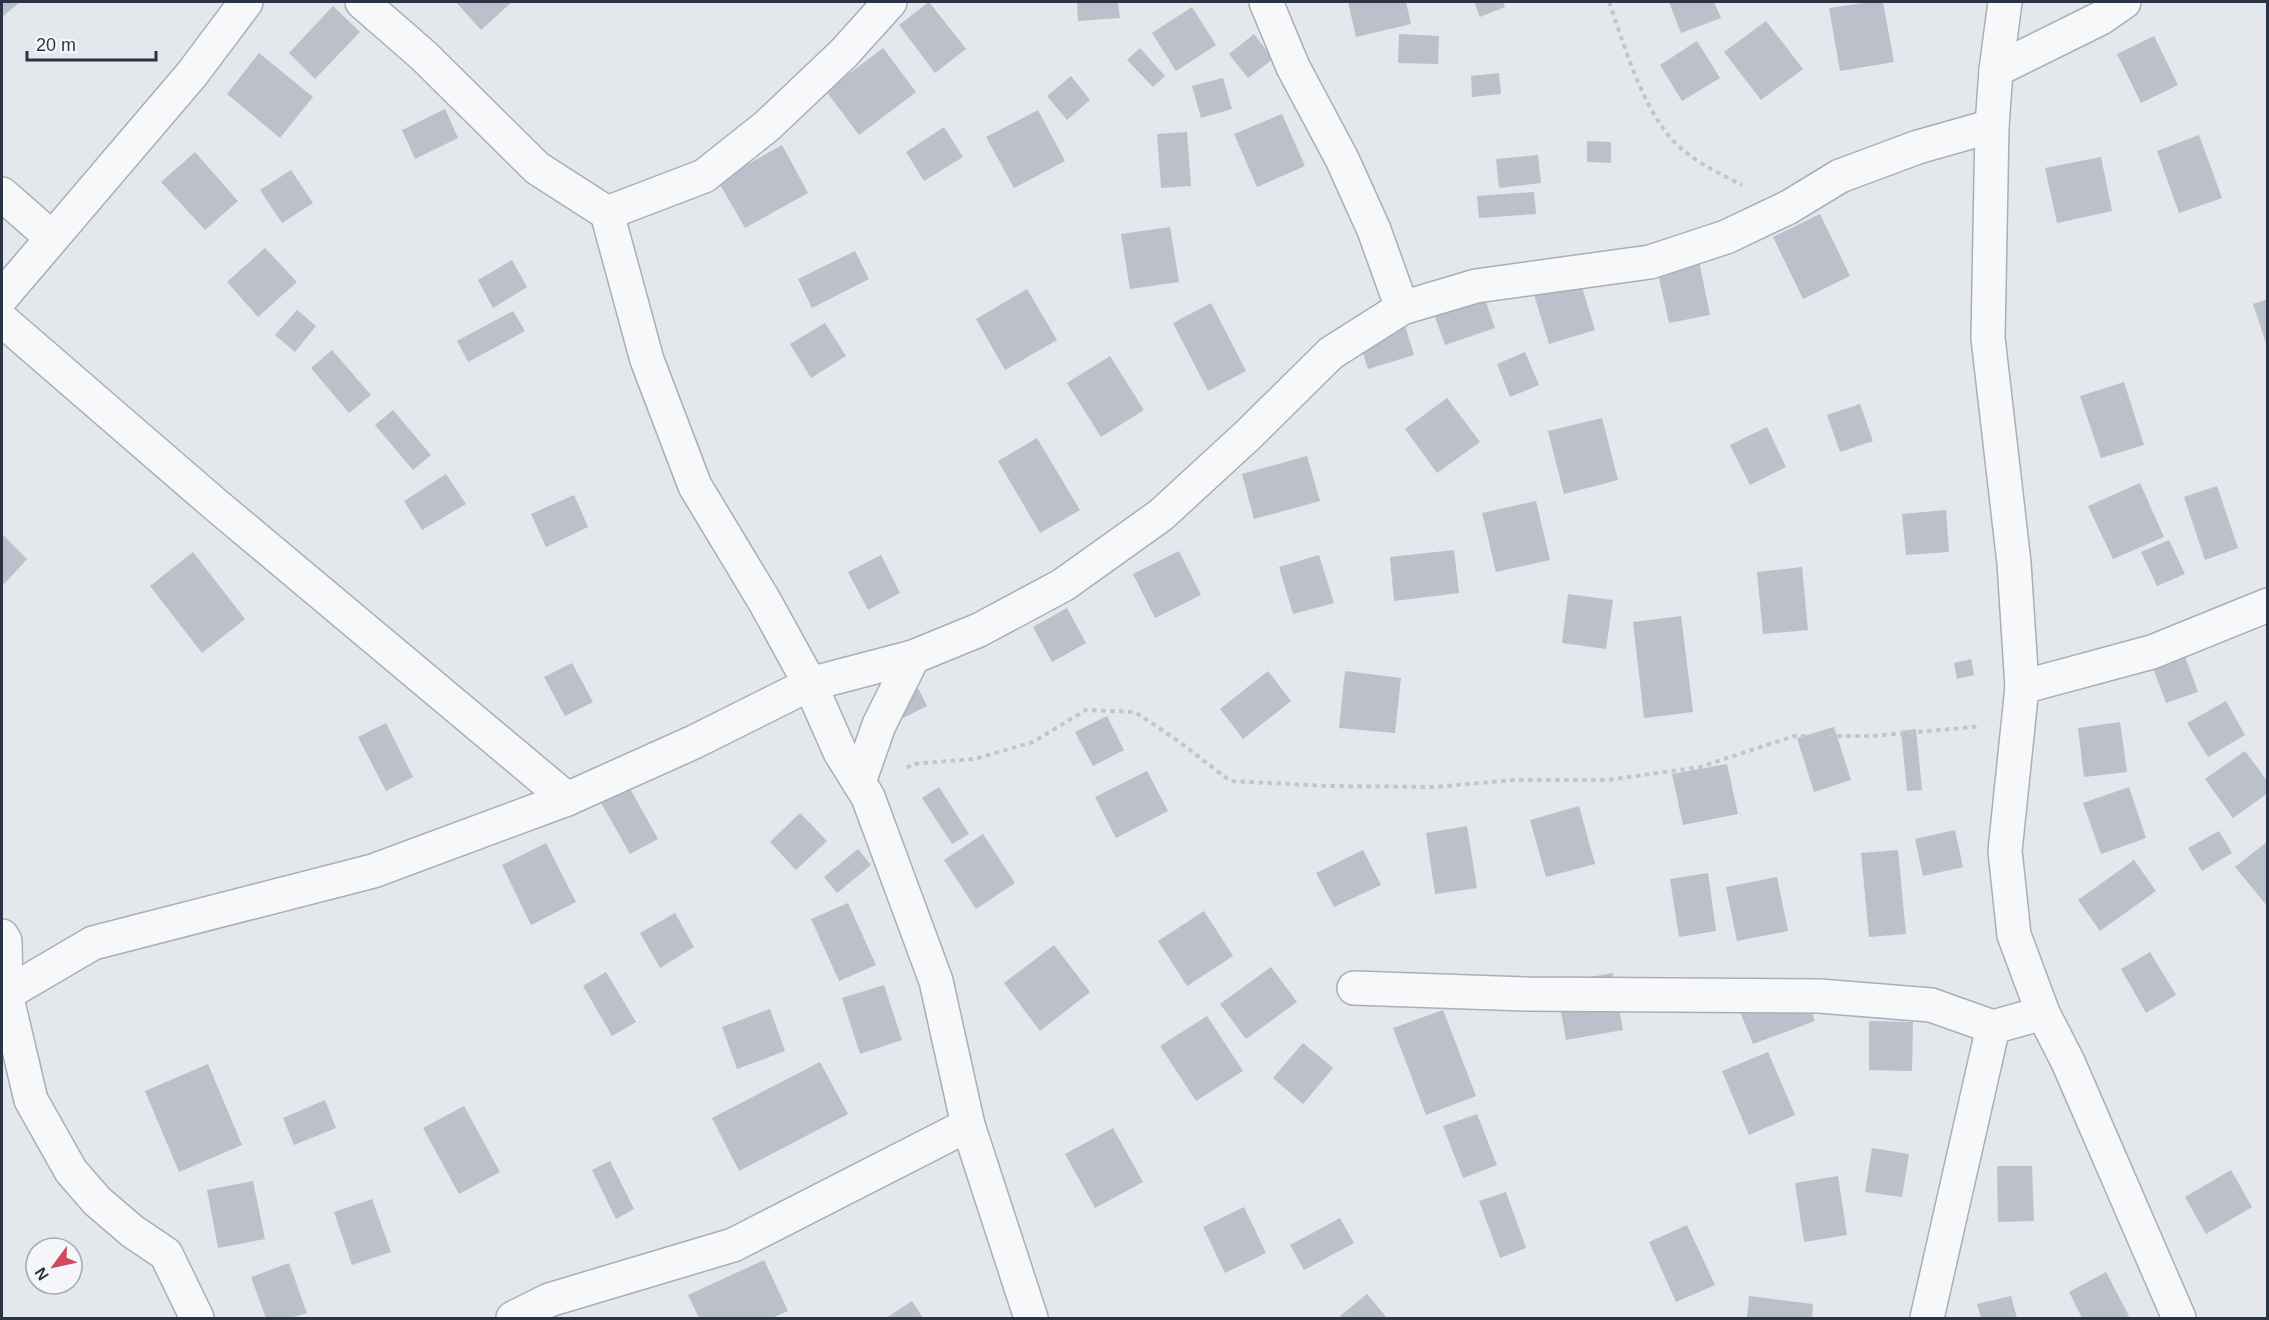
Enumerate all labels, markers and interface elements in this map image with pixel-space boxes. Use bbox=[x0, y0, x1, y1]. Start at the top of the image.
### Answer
scale bar bbox=[27, 24, 156, 62]
text: 20 m bbox=[36, 35, 76, 55]
north arrow bbox=[24, 1236, 84, 1296]
text: N bbox=[32, 1264, 52, 1283]

